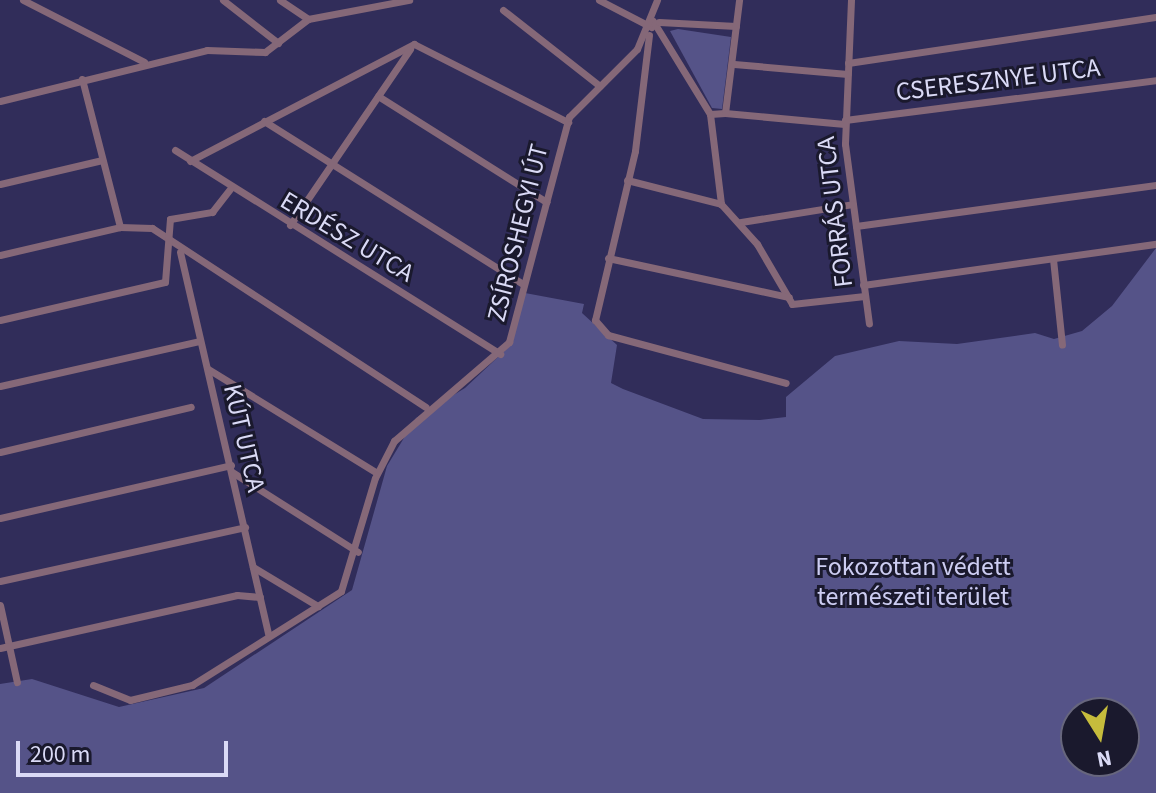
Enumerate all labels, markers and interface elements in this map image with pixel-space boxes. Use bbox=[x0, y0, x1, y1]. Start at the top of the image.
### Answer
street label: CSERESZNYE UTCA bbox=[894, 52, 1102, 108]
street label: FORRÁS UTCA bbox=[810, 135, 860, 289]
street label: ZSÍROSHEGYI ÚT bbox=[481, 141, 555, 325]
street label: ERDÉSZ UTCA bbox=[275, 185, 419, 289]
street label: KÚT UTCA bbox=[216, 381, 272, 495]
park label: Fokozottan védett természeti terület bbox=[815, 551, 1011, 612]
north arrow bbox=[1060, 697, 1140, 777]
scale bar bbox=[20, 725, 232, 775]
text: 200 m bbox=[30, 737, 90, 772]
text: N bbox=[1094, 741, 1114, 776]

